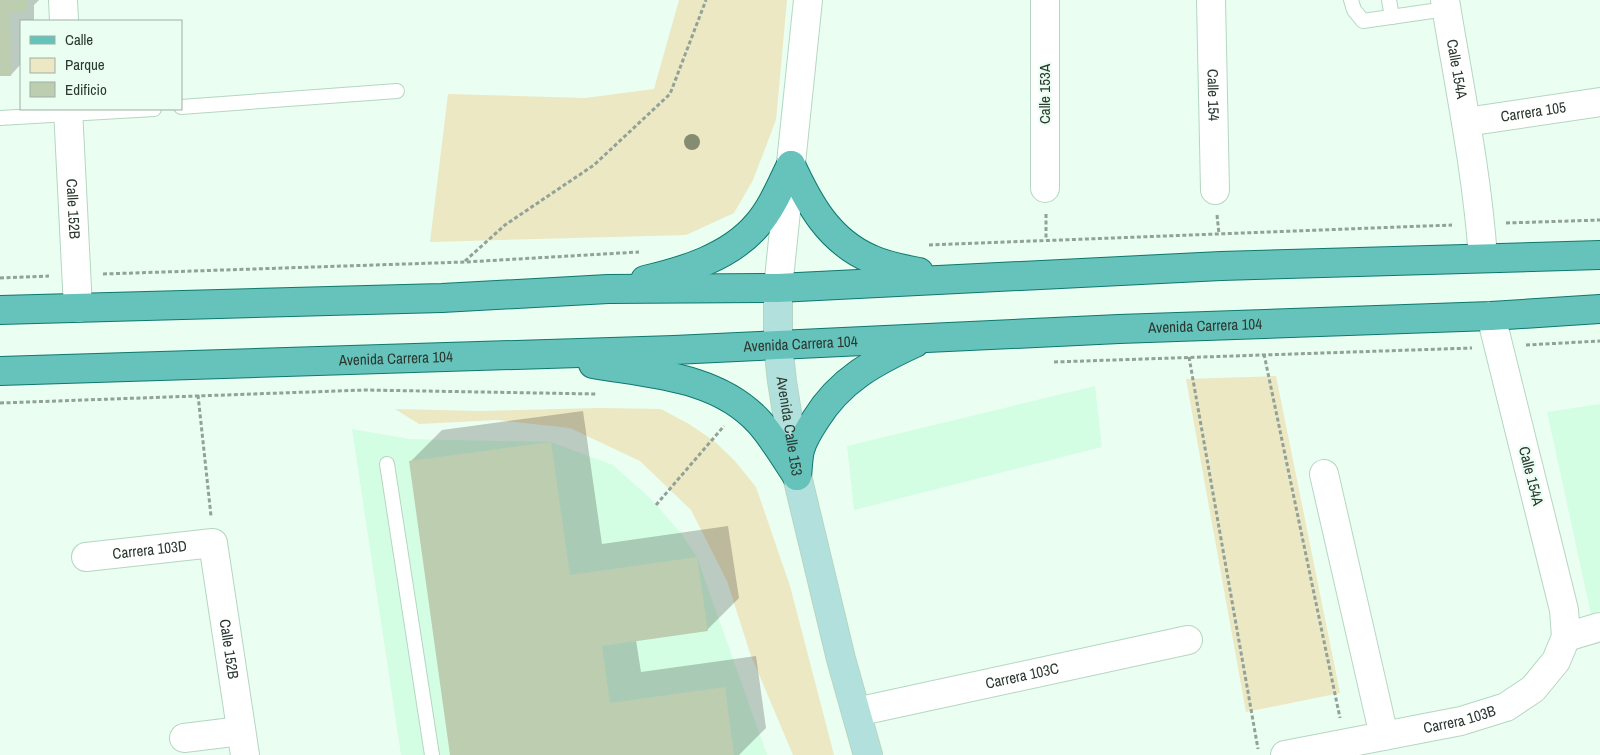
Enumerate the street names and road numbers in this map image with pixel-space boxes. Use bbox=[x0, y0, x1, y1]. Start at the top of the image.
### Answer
street label: Calle 154A bbox=[1442, 37, 1473, 101]
street label: Calle 153A bbox=[1034, 63, 1055, 124]
street label: Calle 154 bbox=[1202, 69, 1225, 121]
street label: Carrera 105 bbox=[1499, 96, 1567, 127]
street label: Calle 152B bbox=[62, 178, 86, 239]
street label: Avenida Carrera 104 bbox=[1147, 313, 1263, 338]
street label: Avenida Carrera 104 bbox=[742, 330, 858, 357]
street label: Avenida Carrera 104 bbox=[337, 346, 453, 370]
street label: Avenida Calle 153 bbox=[771, 374, 808, 478]
street label: Calle 154A bbox=[1514, 444, 1549, 508]
street label: Carrera 103D bbox=[111, 535, 188, 564]
street label: Calle 152B bbox=[215, 618, 244, 680]
street label: Carrera 103C bbox=[983, 657, 1061, 694]
street label: Carrera 103B bbox=[1421, 700, 1498, 738]

